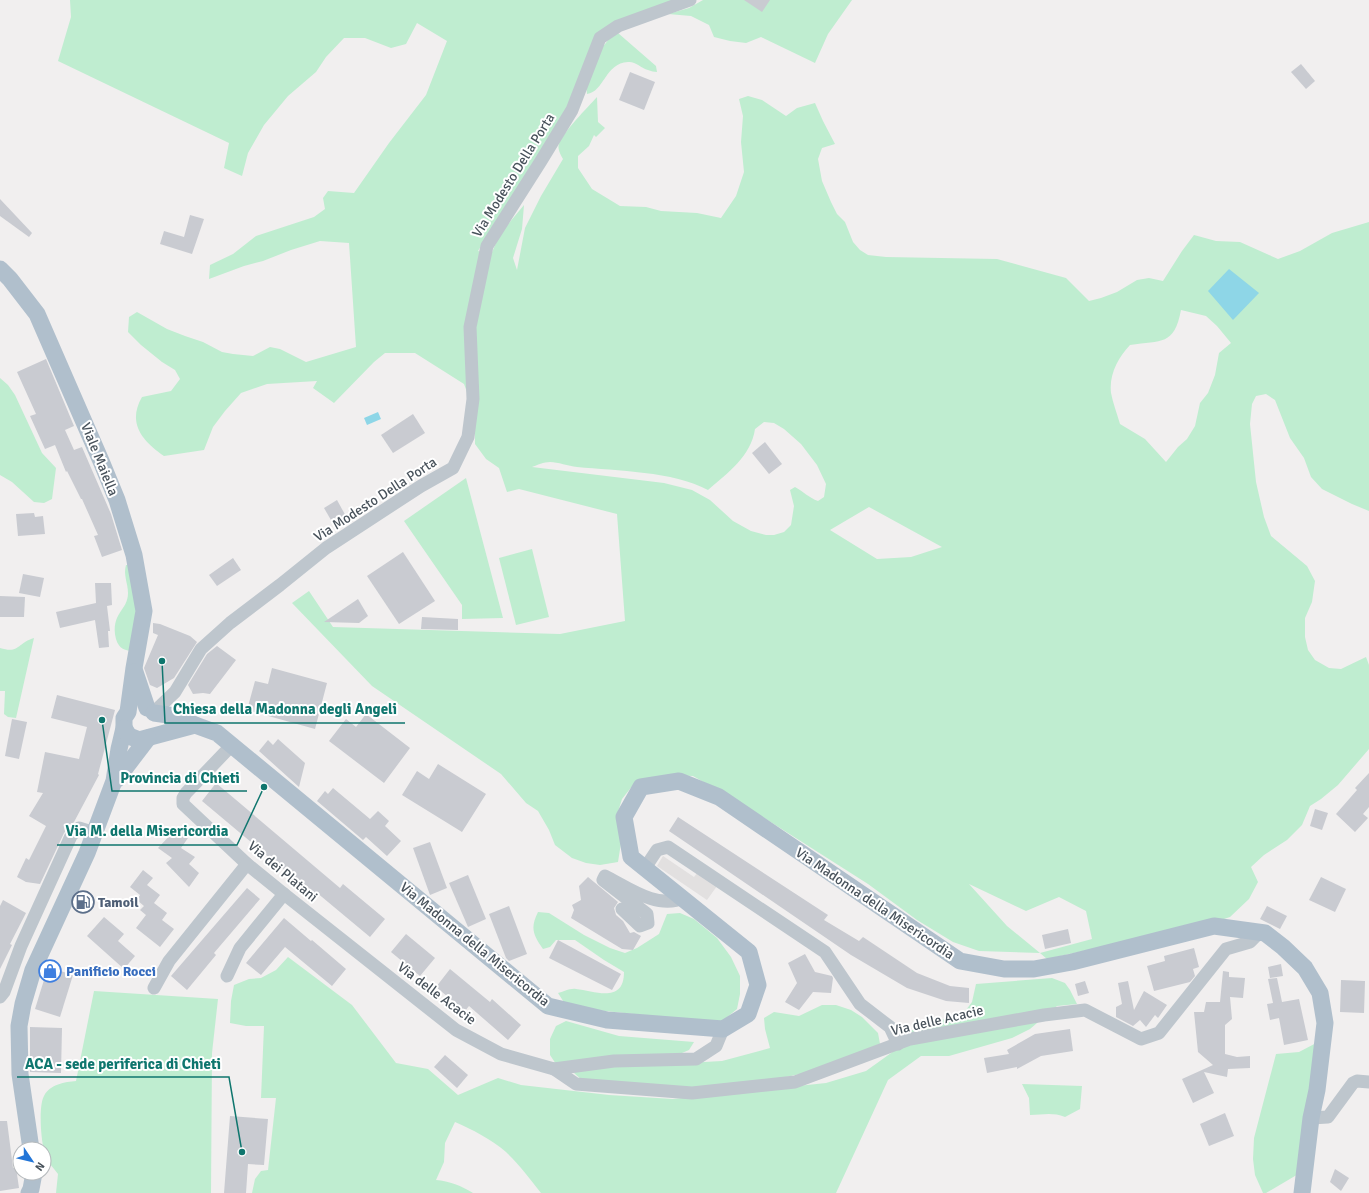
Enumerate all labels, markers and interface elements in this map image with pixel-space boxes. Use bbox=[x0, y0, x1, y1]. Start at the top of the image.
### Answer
street label: Via Modesto Della Porta bbox=[468, 110, 559, 240]
street label: Viale Maiella bbox=[77, 420, 122, 498]
street label: Via Modesto Della Porta bbox=[311, 453, 440, 545]
callout: Chiesa della Madonna degli Angeli bbox=[165, 696, 405, 723]
text: Chiesa della Madonna degli Angeli bbox=[173, 700, 397, 718]
callout: Provincia di Chieti bbox=[112, 764, 247, 791]
text: Provincia di Chieti bbox=[120, 769, 240, 787]
callout: Via M. della Misericordia bbox=[57, 818, 237, 845]
text: Via M. della Misericordia bbox=[65, 822, 229, 840]
street label: Via dei Platani bbox=[244, 837, 321, 905]
street label: Via Madonna della Misericordia bbox=[792, 844, 957, 963]
street label: Via Madonna della Misericordia bbox=[396, 879, 553, 1010]
fuel station icon: Tamoil bbox=[70, 889, 96, 915]
place label: Tamoil bbox=[98, 894, 139, 911]
shop icon: Panificio Rocci bbox=[37, 958, 63, 984]
street label: Via delle Acacie bbox=[394, 958, 479, 1029]
place label: Panificio Rocci bbox=[66, 963, 156, 980]
street label: Via delle Acacie bbox=[889, 1002, 985, 1039]
callout: ACA - sede periferica di Chieti bbox=[17, 1050, 229, 1077]
text: ACA - sede periferica di Chieti bbox=[25, 1055, 221, 1073]
north arrow bbox=[12, 1141, 52, 1181]
text: N bbox=[32, 1160, 47, 1173]

